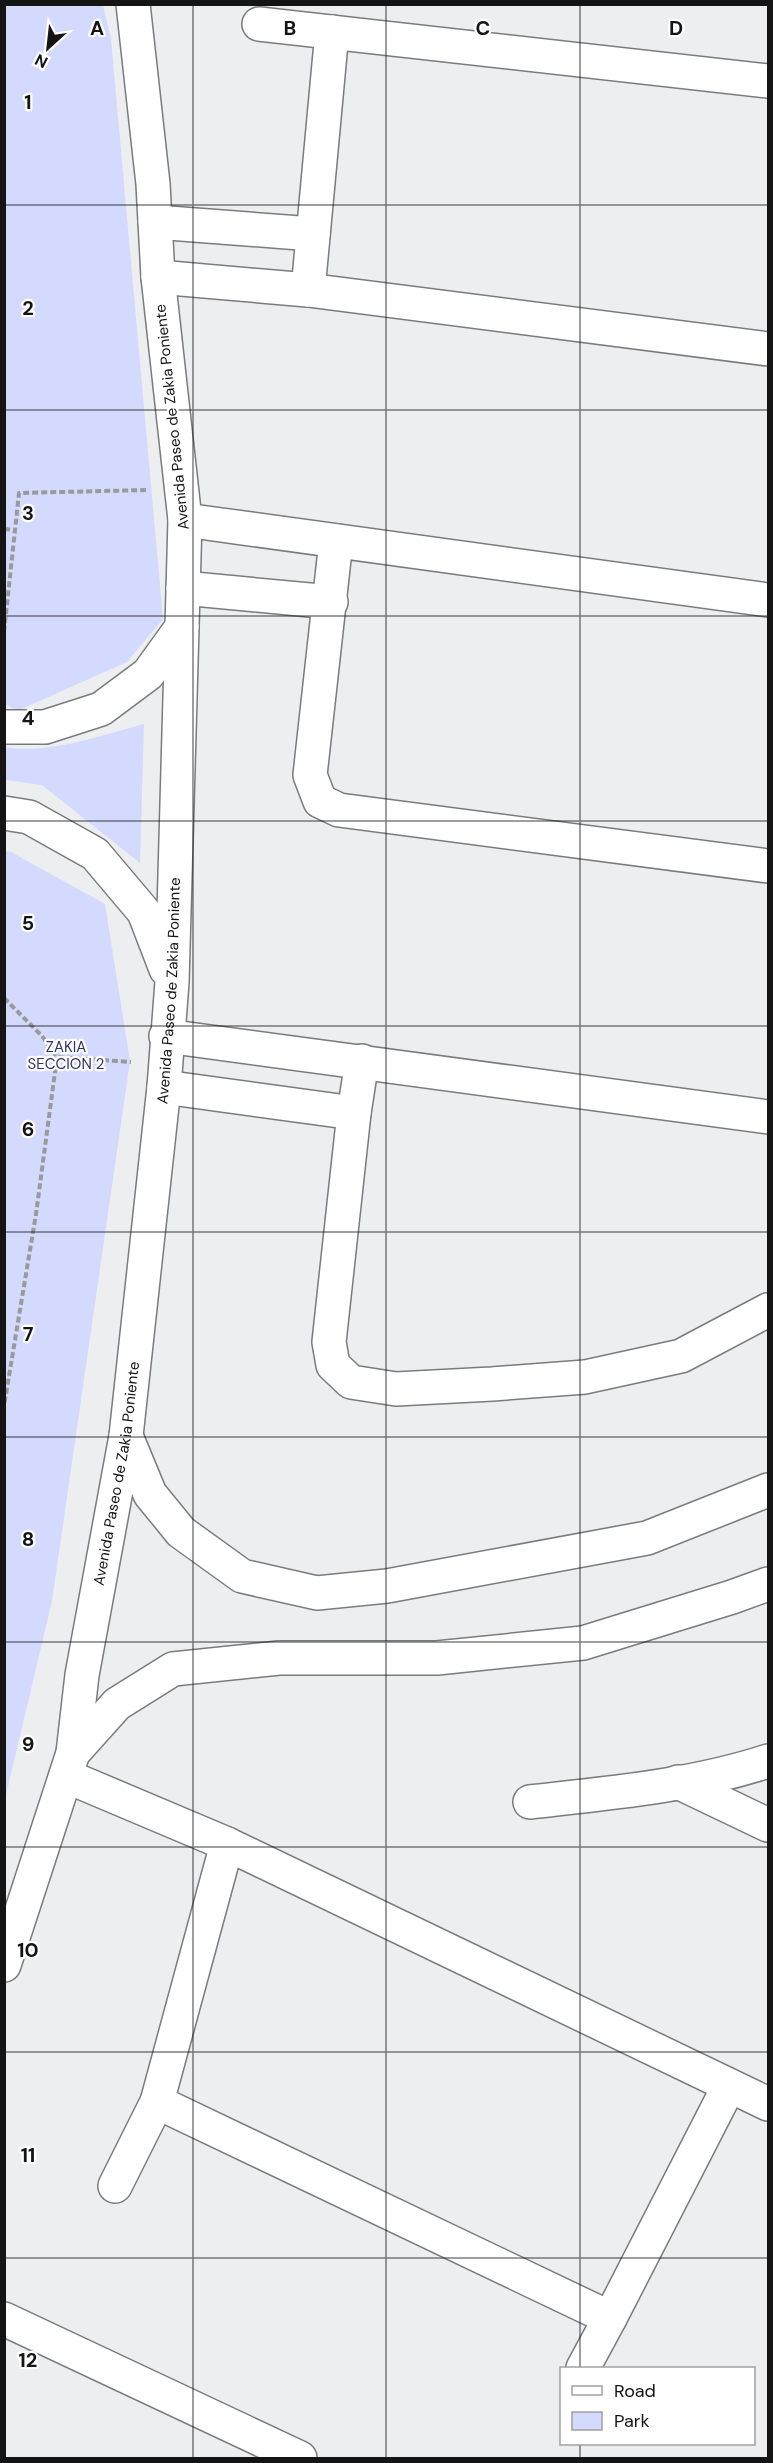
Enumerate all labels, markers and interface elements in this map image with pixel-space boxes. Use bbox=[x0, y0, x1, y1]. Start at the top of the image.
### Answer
text: A bbox=[90, 15, 104, 41]
text: B bbox=[284, 15, 296, 41]
text: C bbox=[476, 15, 490, 41]
text: D bbox=[669, 15, 683, 41]
north arrow bbox=[18, 18, 78, 78]
text: N bbox=[31, 49, 51, 73]
text: 1 bbox=[24, 89, 32, 115]
text: 2 bbox=[22, 295, 34, 321]
street label: Avenida Paseo de Zakia Poniente bbox=[150, 303, 194, 531]
text: 3 bbox=[22, 500, 34, 526]
text: 4 bbox=[22, 705, 35, 731]
street label: Avenida Paseo de Zakia Poniente bbox=[152, 877, 185, 1105]
text: 5 bbox=[22, 910, 34, 936]
park label: ZAKIA SECCION 2 bbox=[28, 1037, 104, 1074]
text: 6 bbox=[22, 1116, 34, 1142]
text: 7 bbox=[23, 1321, 34, 1347]
street label: Avenida Paseo de Zakia Poniente bbox=[89, 1360, 144, 1587]
text: 8 bbox=[22, 1526, 34, 1552]
text: 9 bbox=[22, 1731, 34, 1757]
text: 10 bbox=[17, 1937, 39, 1963]
text: 11 bbox=[21, 2142, 35, 2168]
text: 12 bbox=[19, 2347, 37, 2373]
legend bbox=[560, 2367, 755, 2445]
text: Road bbox=[614, 2379, 656, 2403]
text: Park bbox=[614, 2409, 650, 2433]

